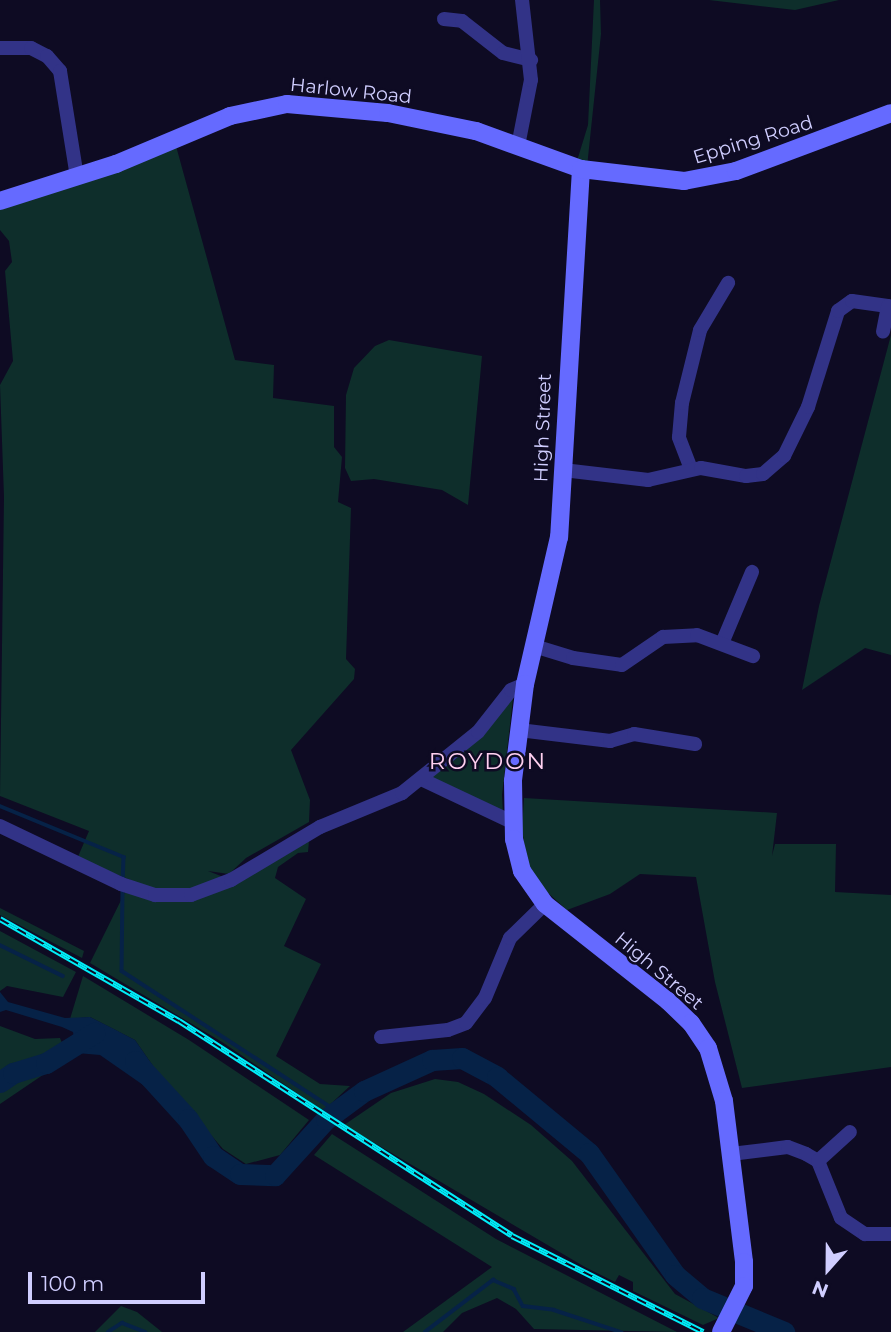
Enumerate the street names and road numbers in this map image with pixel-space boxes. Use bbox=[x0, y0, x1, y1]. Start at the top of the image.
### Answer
street label: Harlow Road bbox=[289, 73, 413, 109]
street label: Epping Road bbox=[690, 111, 816, 169]
street label: High Street bbox=[530, 373, 556, 483]
street label: High Street bbox=[610, 927, 708, 1015]

